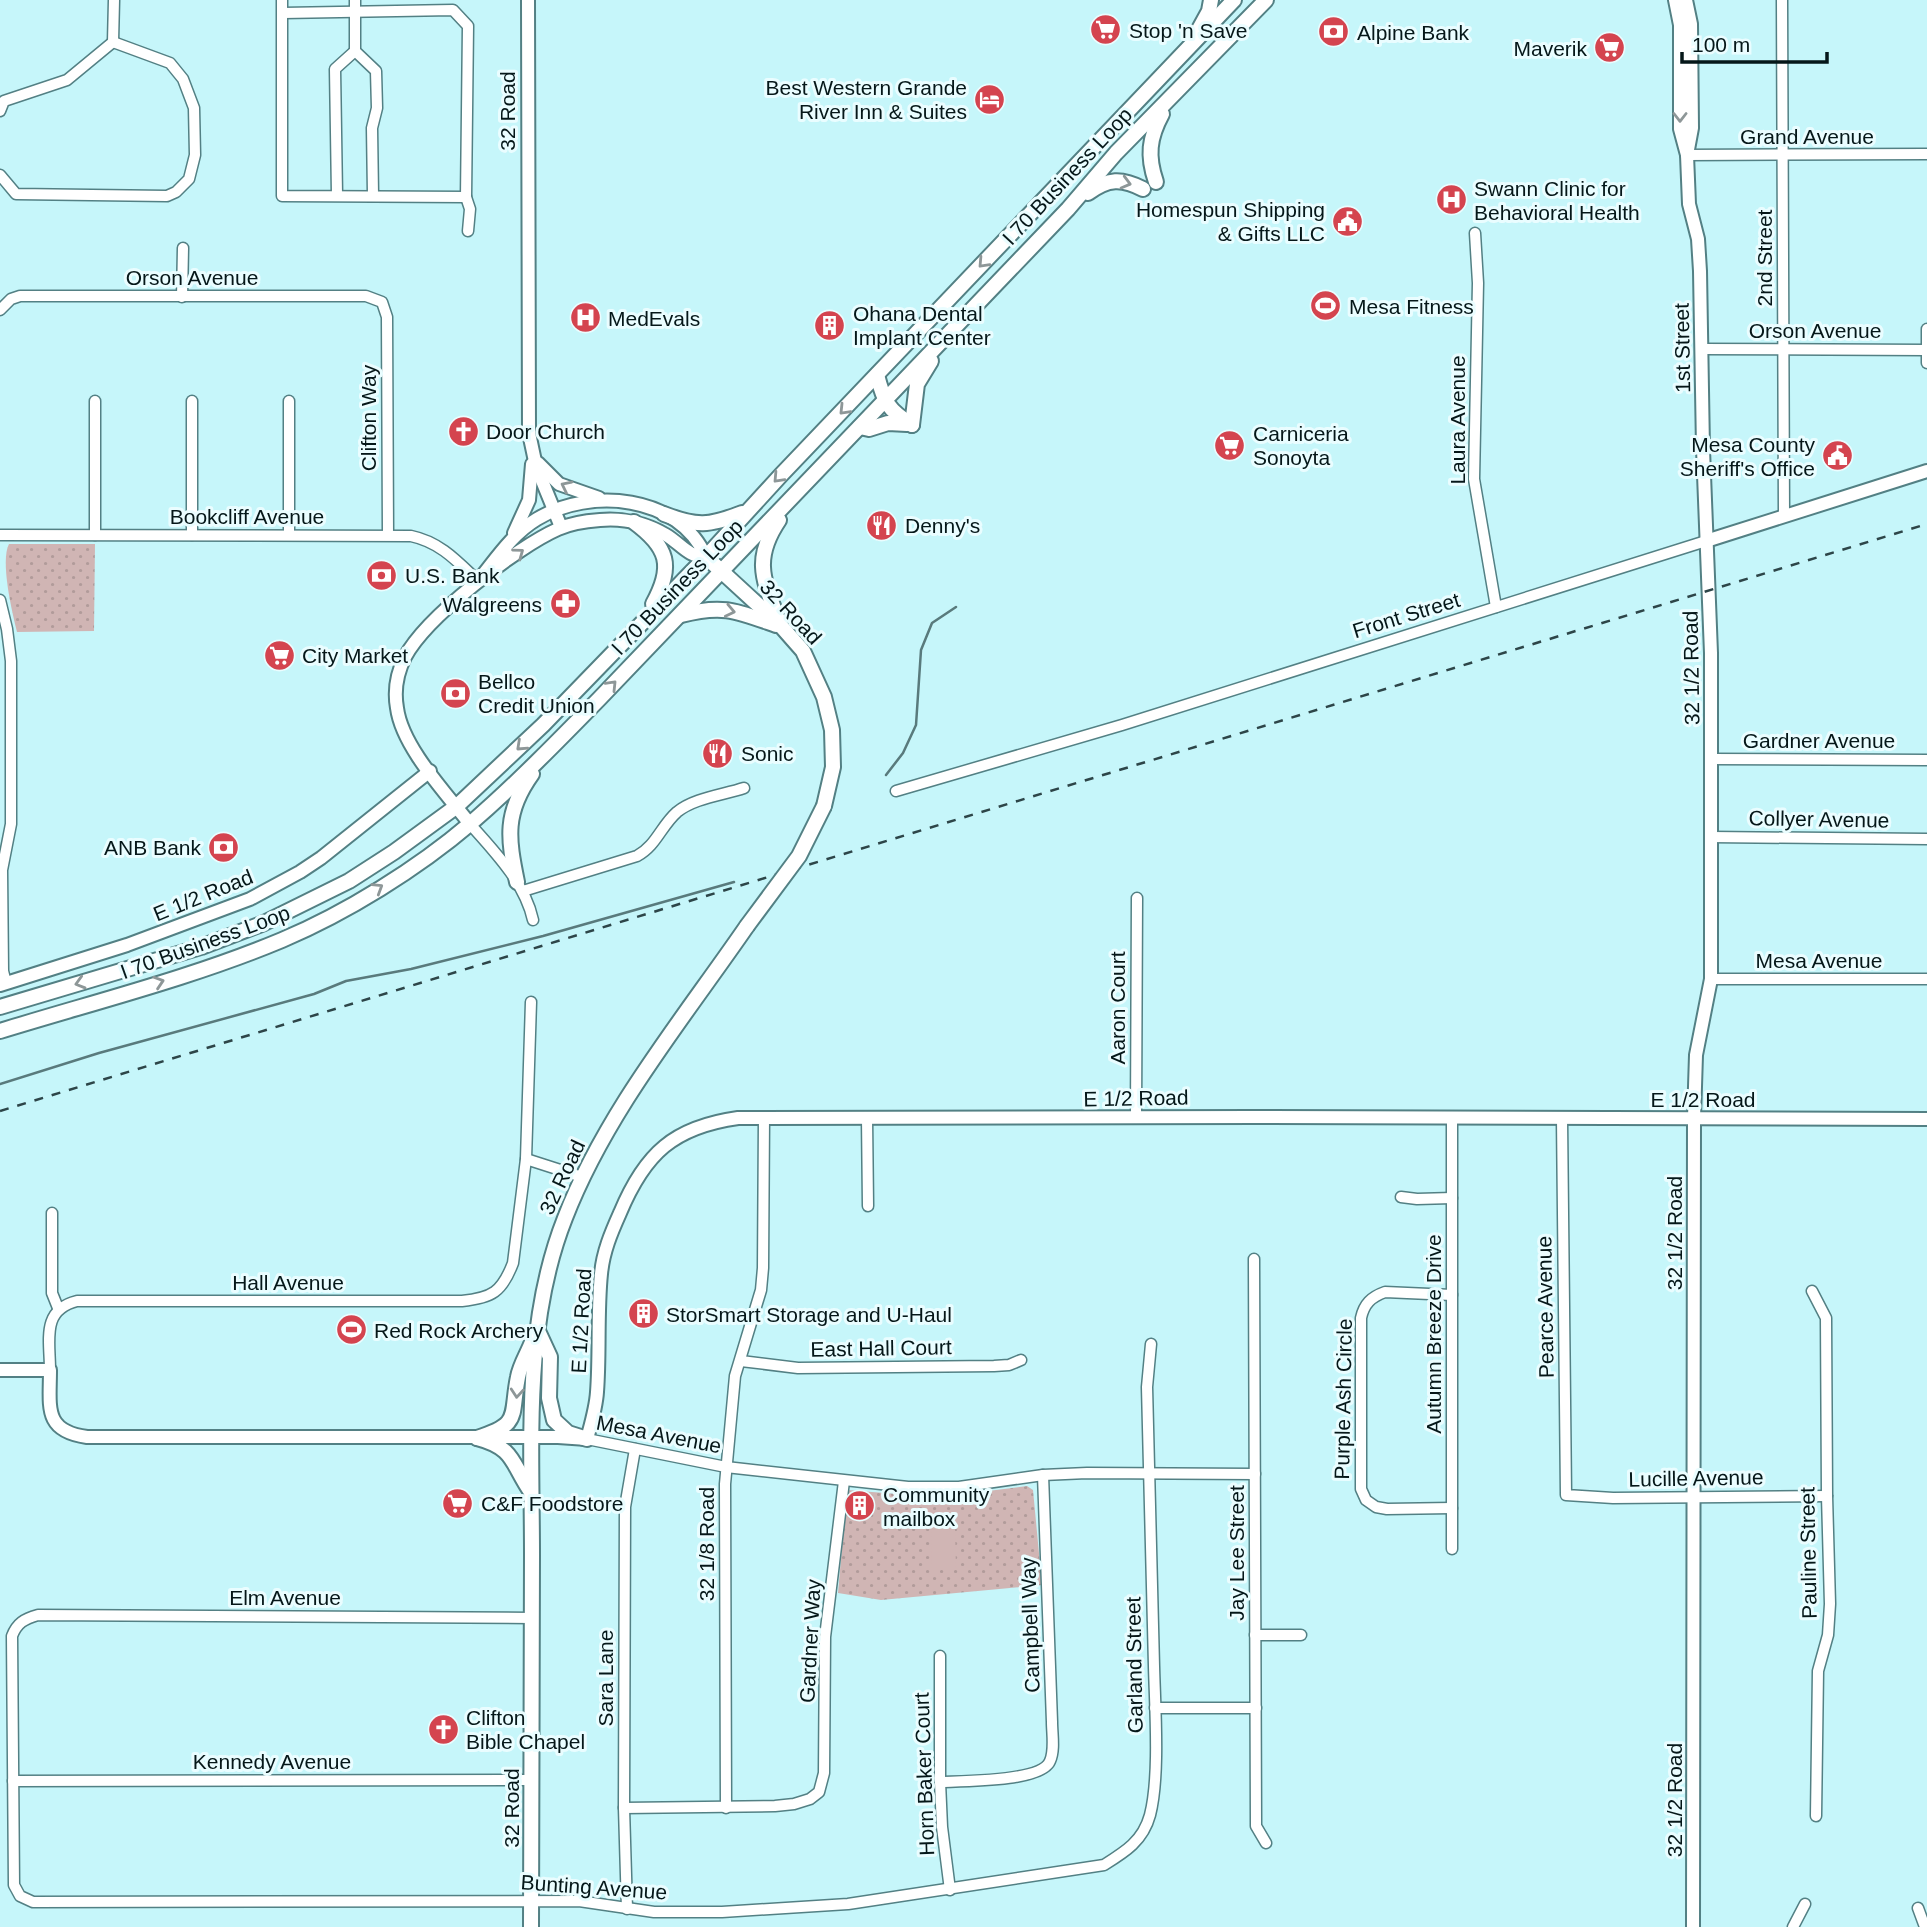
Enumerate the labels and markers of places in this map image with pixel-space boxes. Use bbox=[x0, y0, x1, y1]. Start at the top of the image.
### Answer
supermarket icon: Stop 'n Save bbox=[1089, 13, 1123, 47]
bank icon: Alpine Bank bbox=[1317, 15, 1351, 49]
place label: Stop 'n Save bbox=[1129, 19, 1247, 42]
place label: Alpine Bank bbox=[1357, 21, 1470, 44]
supermarket icon: Maverik bbox=[1593, 31, 1627, 65]
place label: Maverik bbox=[1513, 37, 1587, 60]
place label: Best Western Grande River Inn & Suites bbox=[765, 76, 967, 123]
hotel icon: Best Western Grande River Inn & Suites bbox=[973, 82, 1007, 116]
place label: Swann Clinic for Behavioral Health bbox=[1474, 177, 1640, 224]
hospital icon: Swann Clinic for Behavioral Health bbox=[1434, 183, 1468, 217]
place label: Homespun Shipping & Gifts LLC bbox=[1136, 198, 1325, 245]
public building icon: Homespun Shipping & Gifts LLC bbox=[1331, 204, 1365, 238]
sports icon: Mesa Fitness bbox=[1309, 289, 1343, 323]
place label: Mesa Fitness bbox=[1349, 295, 1474, 318]
hospital icon: MedEvals bbox=[568, 301, 602, 335]
place label: Ohana Dental Implant Center bbox=[853, 302, 991, 349]
place label: MedEvals bbox=[608, 307, 700, 330]
building icon: Ohana Dental Implant Center bbox=[813, 308, 847, 342]
church icon: Door Church bbox=[446, 414, 480, 448]
place label: Door Church bbox=[486, 420, 605, 443]
place label: Carniceria Sonoyta bbox=[1253, 422, 1349, 469]
supermarket icon: Carniceria Sonoyta bbox=[1213, 428, 1247, 462]
place label: Mesa County Sheriff's Office bbox=[1680, 433, 1815, 480]
public building icon: Mesa County Sheriff's Office bbox=[1821, 439, 1855, 473]
restaurant icon: Denny's bbox=[865, 508, 899, 542]
place label: Denny's bbox=[905, 514, 980, 537]
bank icon: U.S. Bank bbox=[365, 558, 399, 592]
place label: U.S. Bank bbox=[405, 564, 500, 587]
pharmacy icon: Walgreens bbox=[548, 587, 582, 621]
place label: Walgreens bbox=[442, 593, 542, 616]
supermarket icon: City Market bbox=[262, 638, 296, 672]
place label: City Market bbox=[302, 644, 408, 667]
place label: Bellco Credit Union bbox=[478, 670, 595, 717]
bank icon: Bellco Credit Union bbox=[438, 676, 472, 710]
restaurant icon: Sonic bbox=[701, 736, 735, 770]
place label: Sonic bbox=[741, 742, 794, 765]
bank icon: ANB Bank bbox=[207, 830, 241, 864]
place label: ANB Bank bbox=[104, 836, 201, 859]
building icon: StorSmart Storage and U-Haul bbox=[626, 1297, 660, 1331]
place label: StorSmart Storage and U-Haul bbox=[666, 1303, 952, 1326]
sports icon: Red Rock Archery bbox=[334, 1313, 368, 1347]
place label: Red Rock Archery bbox=[374, 1319, 544, 1342]
place label: Community mailbox bbox=[883, 1483, 990, 1530]
supermarket icon: C&F Foodstore bbox=[441, 1486, 475, 1520]
building icon: Community mailbox bbox=[843, 1489, 877, 1523]
place label: C&F Foodstore bbox=[481, 1492, 623, 1515]
place label: Clifton Bible Chapel bbox=[466, 1706, 585, 1753]
church icon: Clifton Bible Chapel bbox=[426, 1712, 460, 1746]

